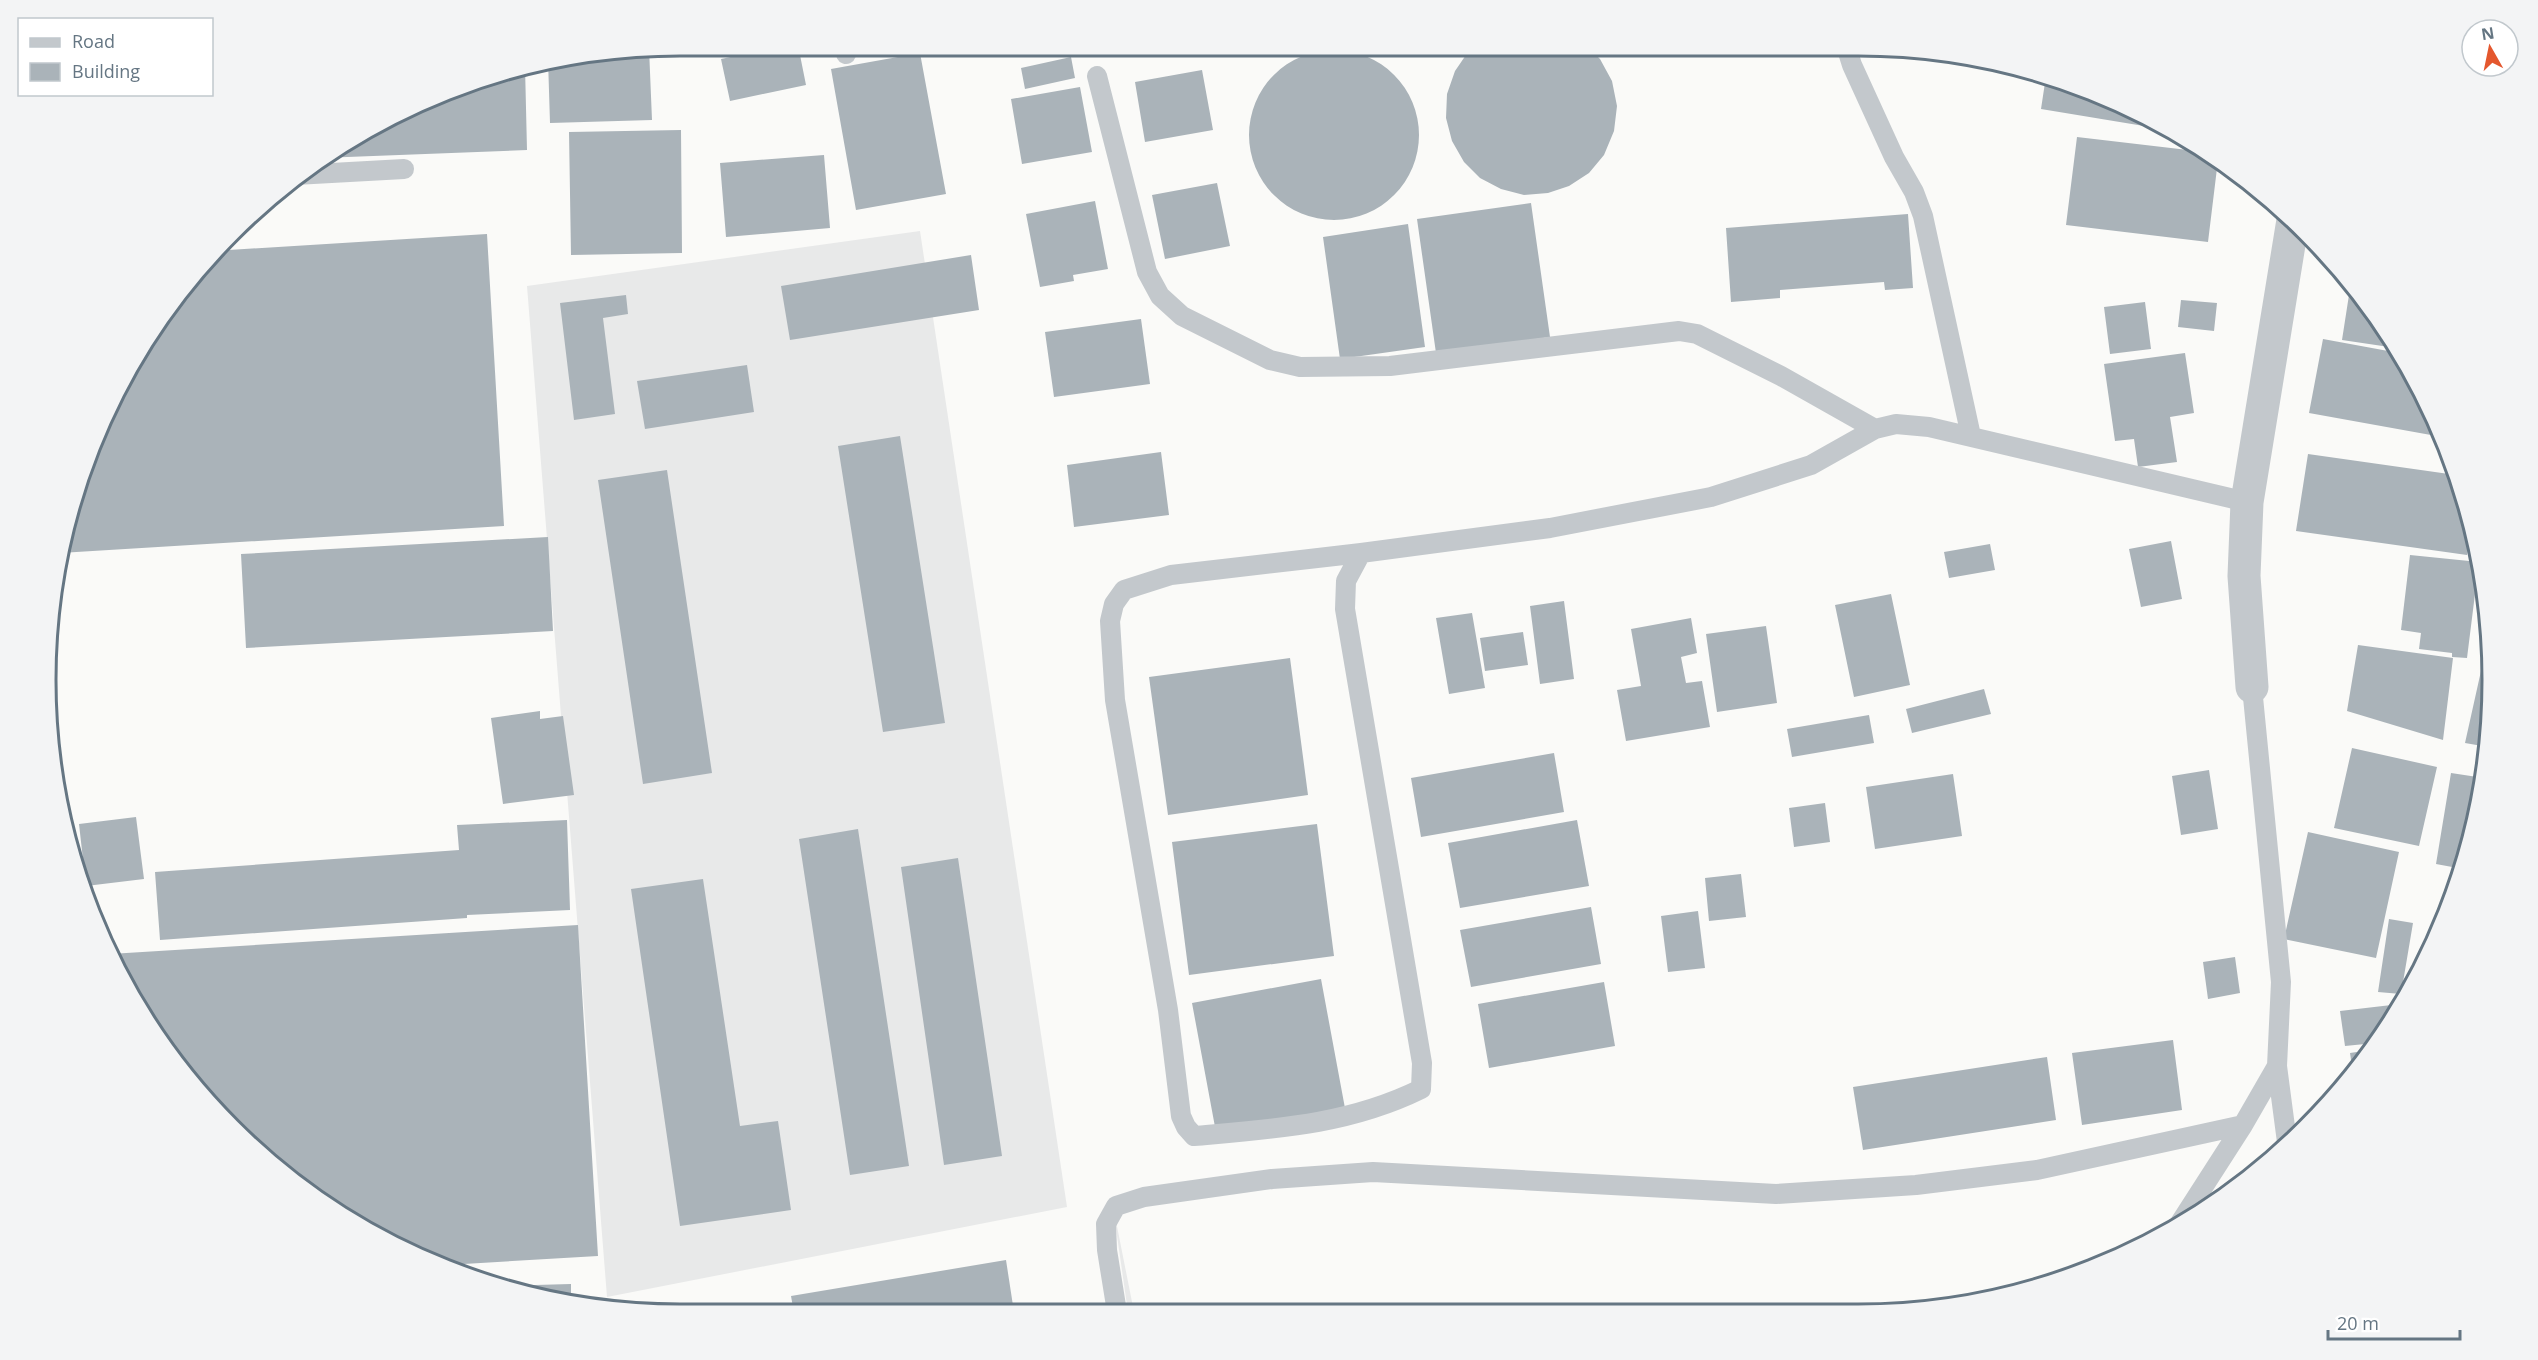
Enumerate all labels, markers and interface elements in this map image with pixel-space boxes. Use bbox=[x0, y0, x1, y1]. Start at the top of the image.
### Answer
legend bbox=[18, 18, 213, 96]
north arrow bbox=[2460, 18, 2520, 78]
text: N bbox=[2480, 21, 2496, 45]
text: Road bbox=[72, 29, 115, 53]
text: Building bbox=[72, 59, 140, 83]
scale bar bbox=[2328, 1303, 2460, 1341]
text: 20 m bbox=[2337, 1311, 2379, 1335]

